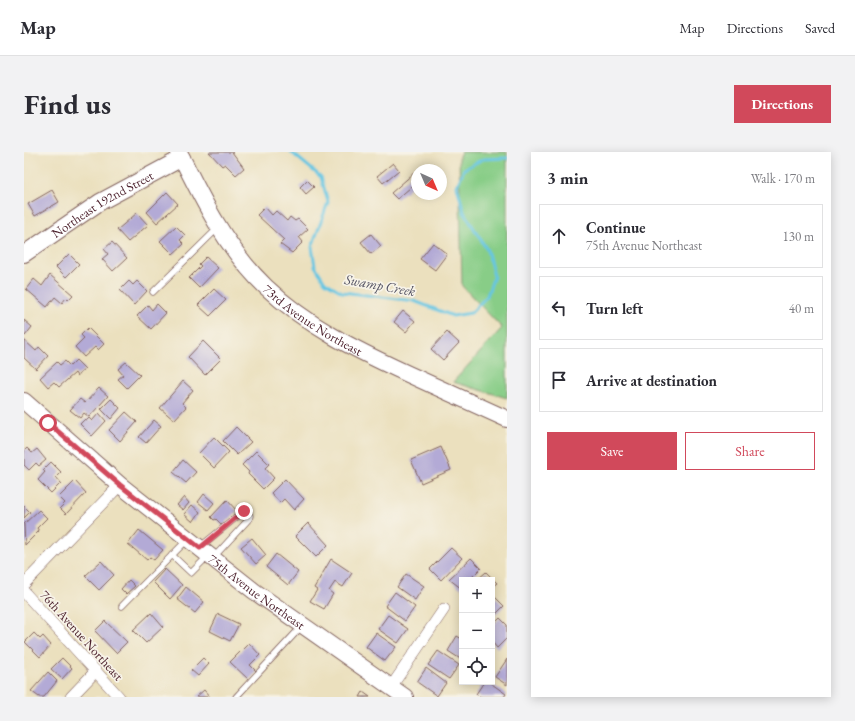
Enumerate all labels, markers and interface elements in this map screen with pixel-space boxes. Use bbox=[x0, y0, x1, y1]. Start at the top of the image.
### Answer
text: Map bbox=[20, 15, 56, 40]
text: Map bbox=[679, 19, 705, 37]
text: Directions bbox=[727, 19, 783, 37]
text: Saved bbox=[805, 19, 835, 37]
button: Directions bbox=[734, 85, 831, 123]
text: Find us bbox=[24, 86, 111, 122]
north arrow bbox=[411, 164, 447, 200]
street label: Northeast 192nd Street bbox=[48, 167, 156, 242]
text: 3 min bbox=[547, 167, 588, 189]
text: Walk · 170 m bbox=[751, 170, 815, 187]
text: Continue bbox=[586, 218, 646, 237]
icon: ahead bbox=[548, 225, 570, 247]
text: 130 m bbox=[783, 228, 814, 245]
text: 75th Avenue Northeast bbox=[586, 237, 702, 254]
water label: Swamp Creek bbox=[342, 270, 417, 300]
street label: 73rd Avenue Northeast bbox=[259, 281, 365, 360]
icon: left bbox=[548, 297, 570, 319]
text: Turn left bbox=[586, 299, 643, 318]
text: 40 m bbox=[789, 300, 814, 317]
icon: arrive bbox=[548, 369, 570, 391]
text: Arrive at destination bbox=[586, 371, 717, 390]
route start bbox=[39, 414, 57, 432]
button: Save bbox=[547, 432, 677, 470]
button: Share bbox=[685, 432, 815, 470]
route end bbox=[235, 502, 253, 520]
street label: 75th Avenue Northeast bbox=[205, 550, 308, 633]
map controls bbox=[459, 577, 495, 685]
button: + bbox=[459, 577, 495, 613]
street label: 76th Avenue Northeast bbox=[36, 586, 127, 684]
button: − bbox=[459, 613, 495, 649]
button: locate bbox=[459, 649, 495, 685]

